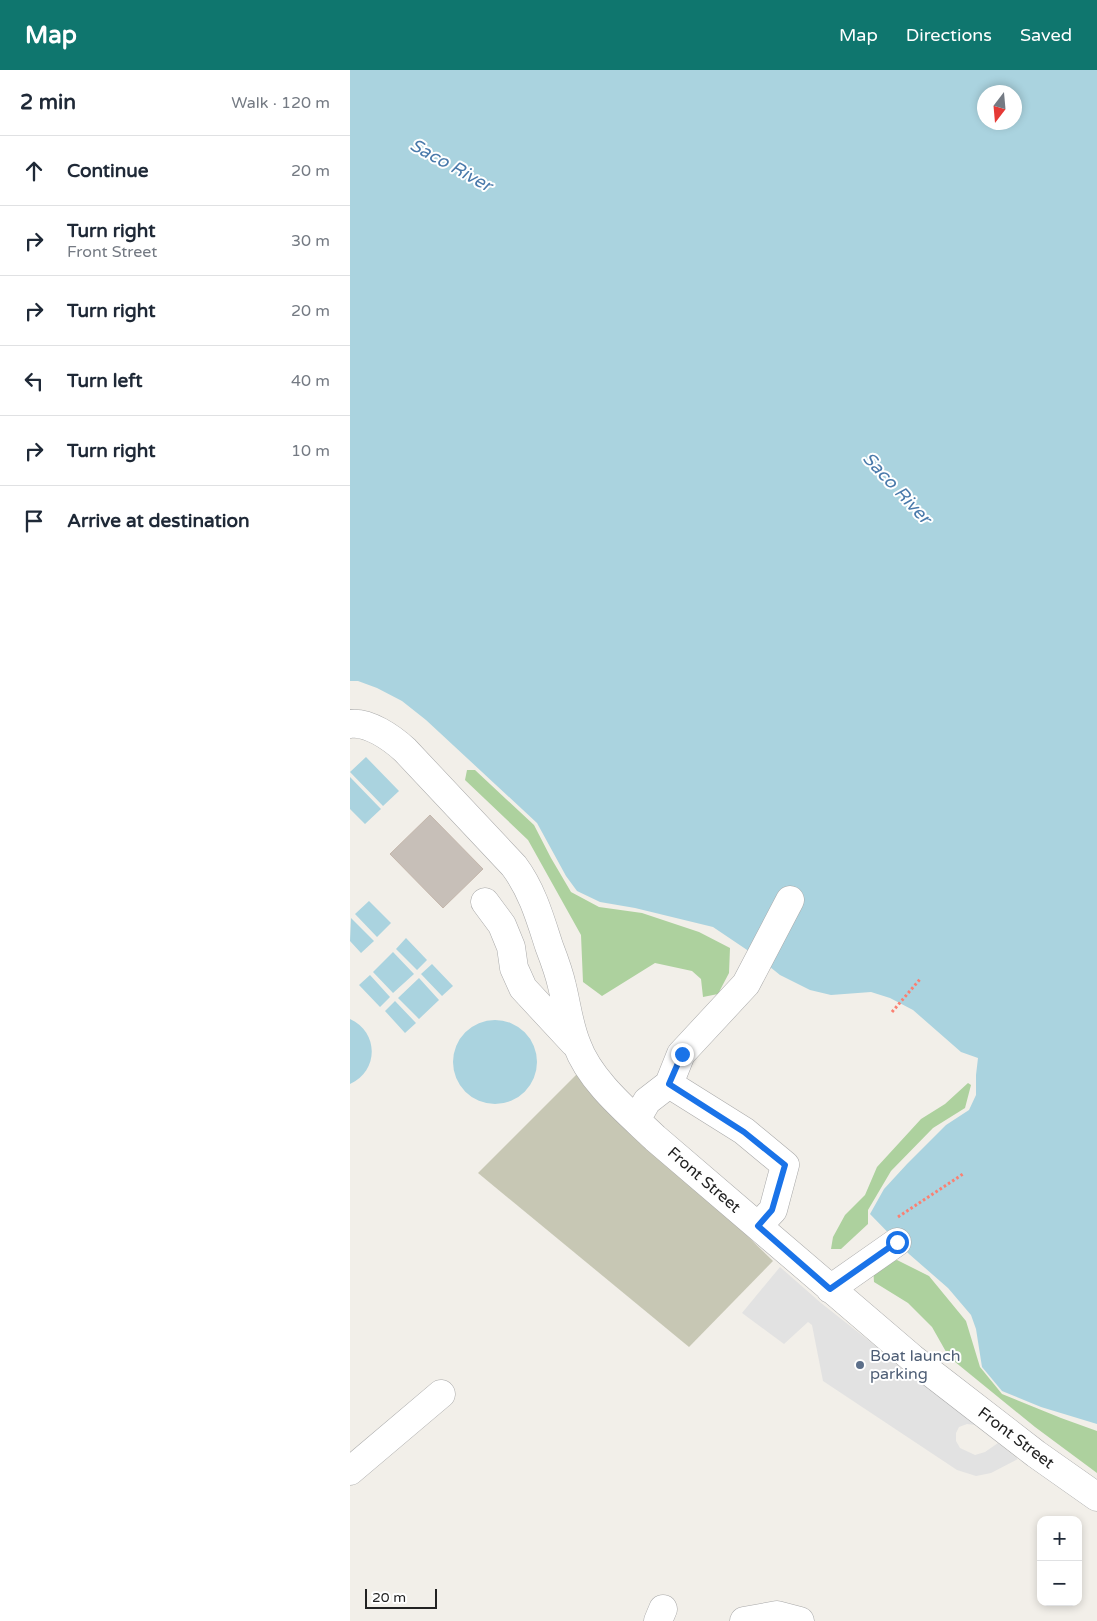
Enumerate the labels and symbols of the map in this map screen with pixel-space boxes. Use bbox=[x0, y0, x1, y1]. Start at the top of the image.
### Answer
north arrow bbox=[977, 85, 1022, 130]
water label: Saco River bbox=[406, 134, 498, 197]
water label: Saco River bbox=[858, 448, 937, 530]
route end bbox=[671, 1043, 694, 1066]
street label: Front Street bbox=[663, 1143, 745, 1217]
route start bbox=[886, 1231, 909, 1254]
place label: Boat launch parking bbox=[870, 1346, 960, 1384]
marker: Boat launch parking bbox=[854, 1359, 866, 1371]
street label: Front Street bbox=[974, 1403, 1058, 1473]
scale bar bbox=[365, 1586, 438, 1609]

